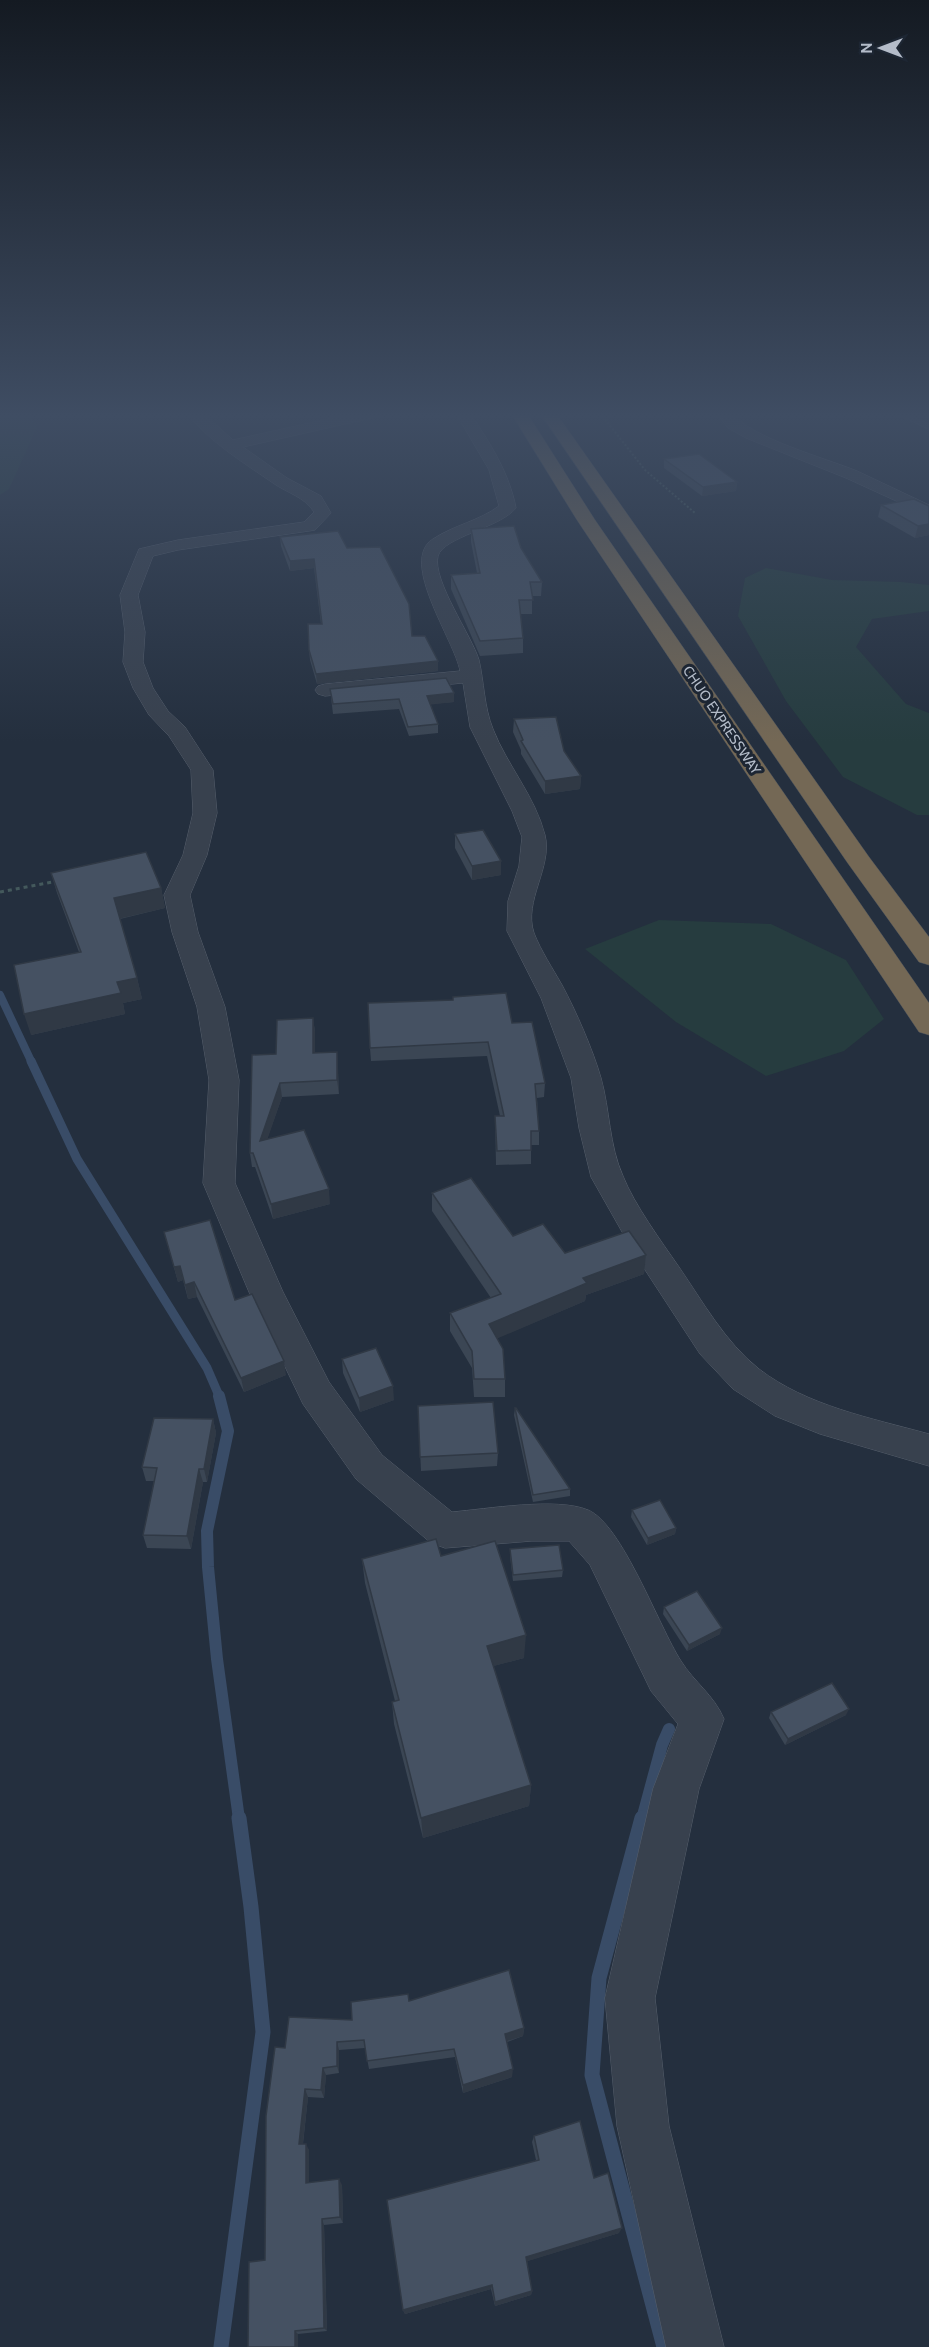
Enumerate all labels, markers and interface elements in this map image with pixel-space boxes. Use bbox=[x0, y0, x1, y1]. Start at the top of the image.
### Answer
north arrow bbox=[851, 18, 911, 78]
text: N bbox=[857, 42, 876, 54]
street label: CHUO EXPRESSWAY bbox=[679, 662, 766, 779]

